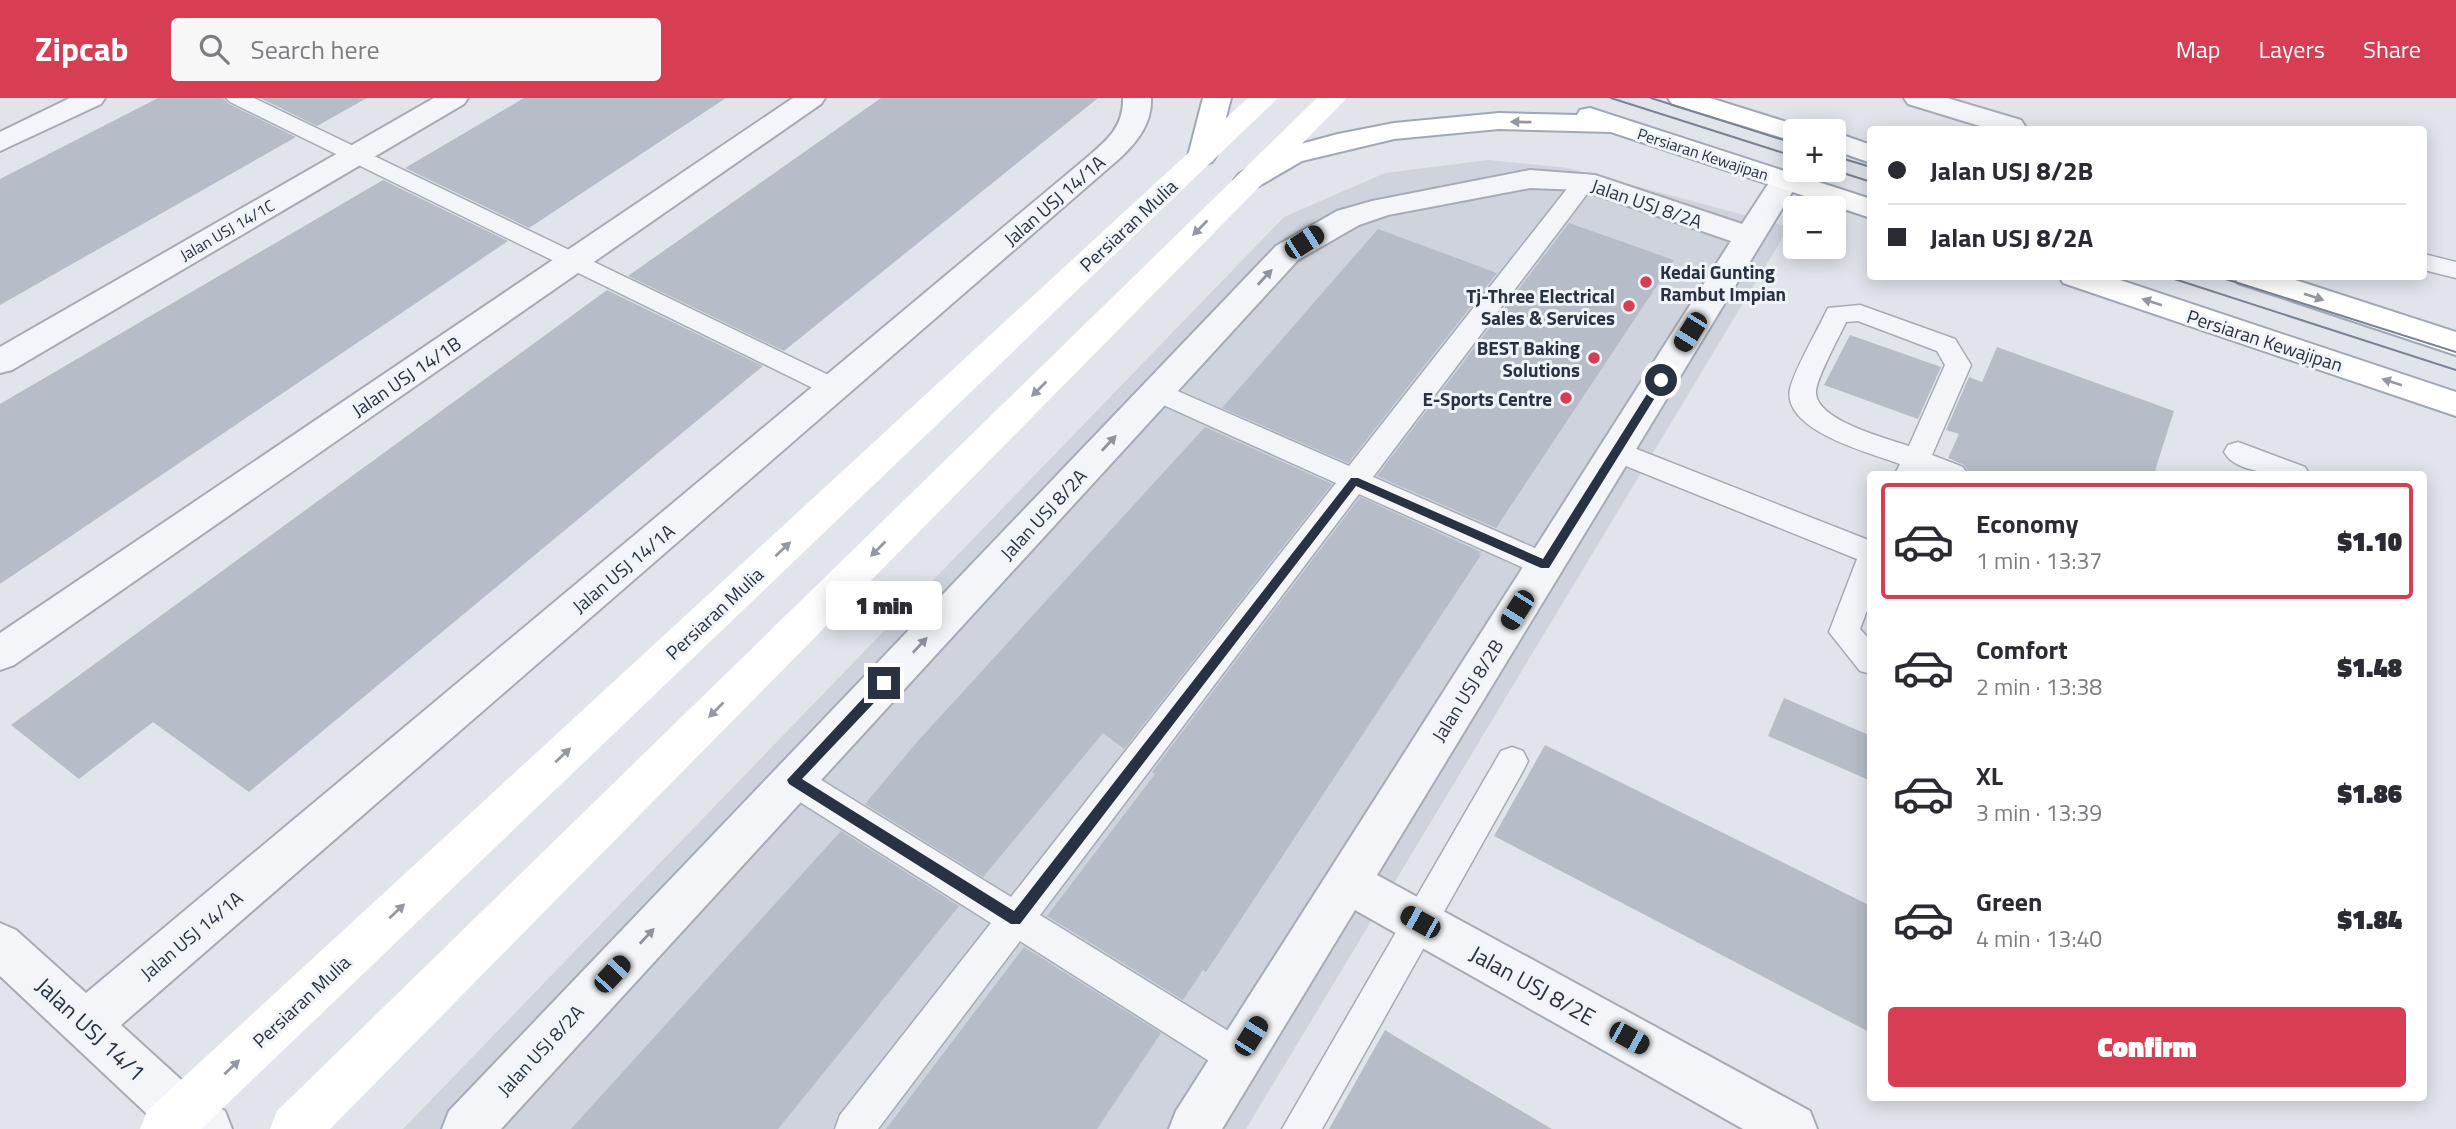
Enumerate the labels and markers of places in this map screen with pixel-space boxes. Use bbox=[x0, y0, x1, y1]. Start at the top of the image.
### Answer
place label: Kedai Gunting Rambut Impian bbox=[1660, 257, 1786, 308]
marker: Kedai Gunting Rambut Impian bbox=[1638, 274, 1654, 290]
place label: Tj-Three Electrical Sales & Services bbox=[1466, 281, 1615, 332]
marker: Tj-Three Electrical Sales & Services bbox=[1621, 298, 1637, 314]
place label: BEST Baking Solutions bbox=[1477, 333, 1580, 384]
marker: BEST Baking Solutions bbox=[1586, 350, 1602, 366]
place label: E-Sports Centre bbox=[1422, 384, 1552, 413]
marker: E-Sports Centre bbox=[1558, 390, 1574, 406]

